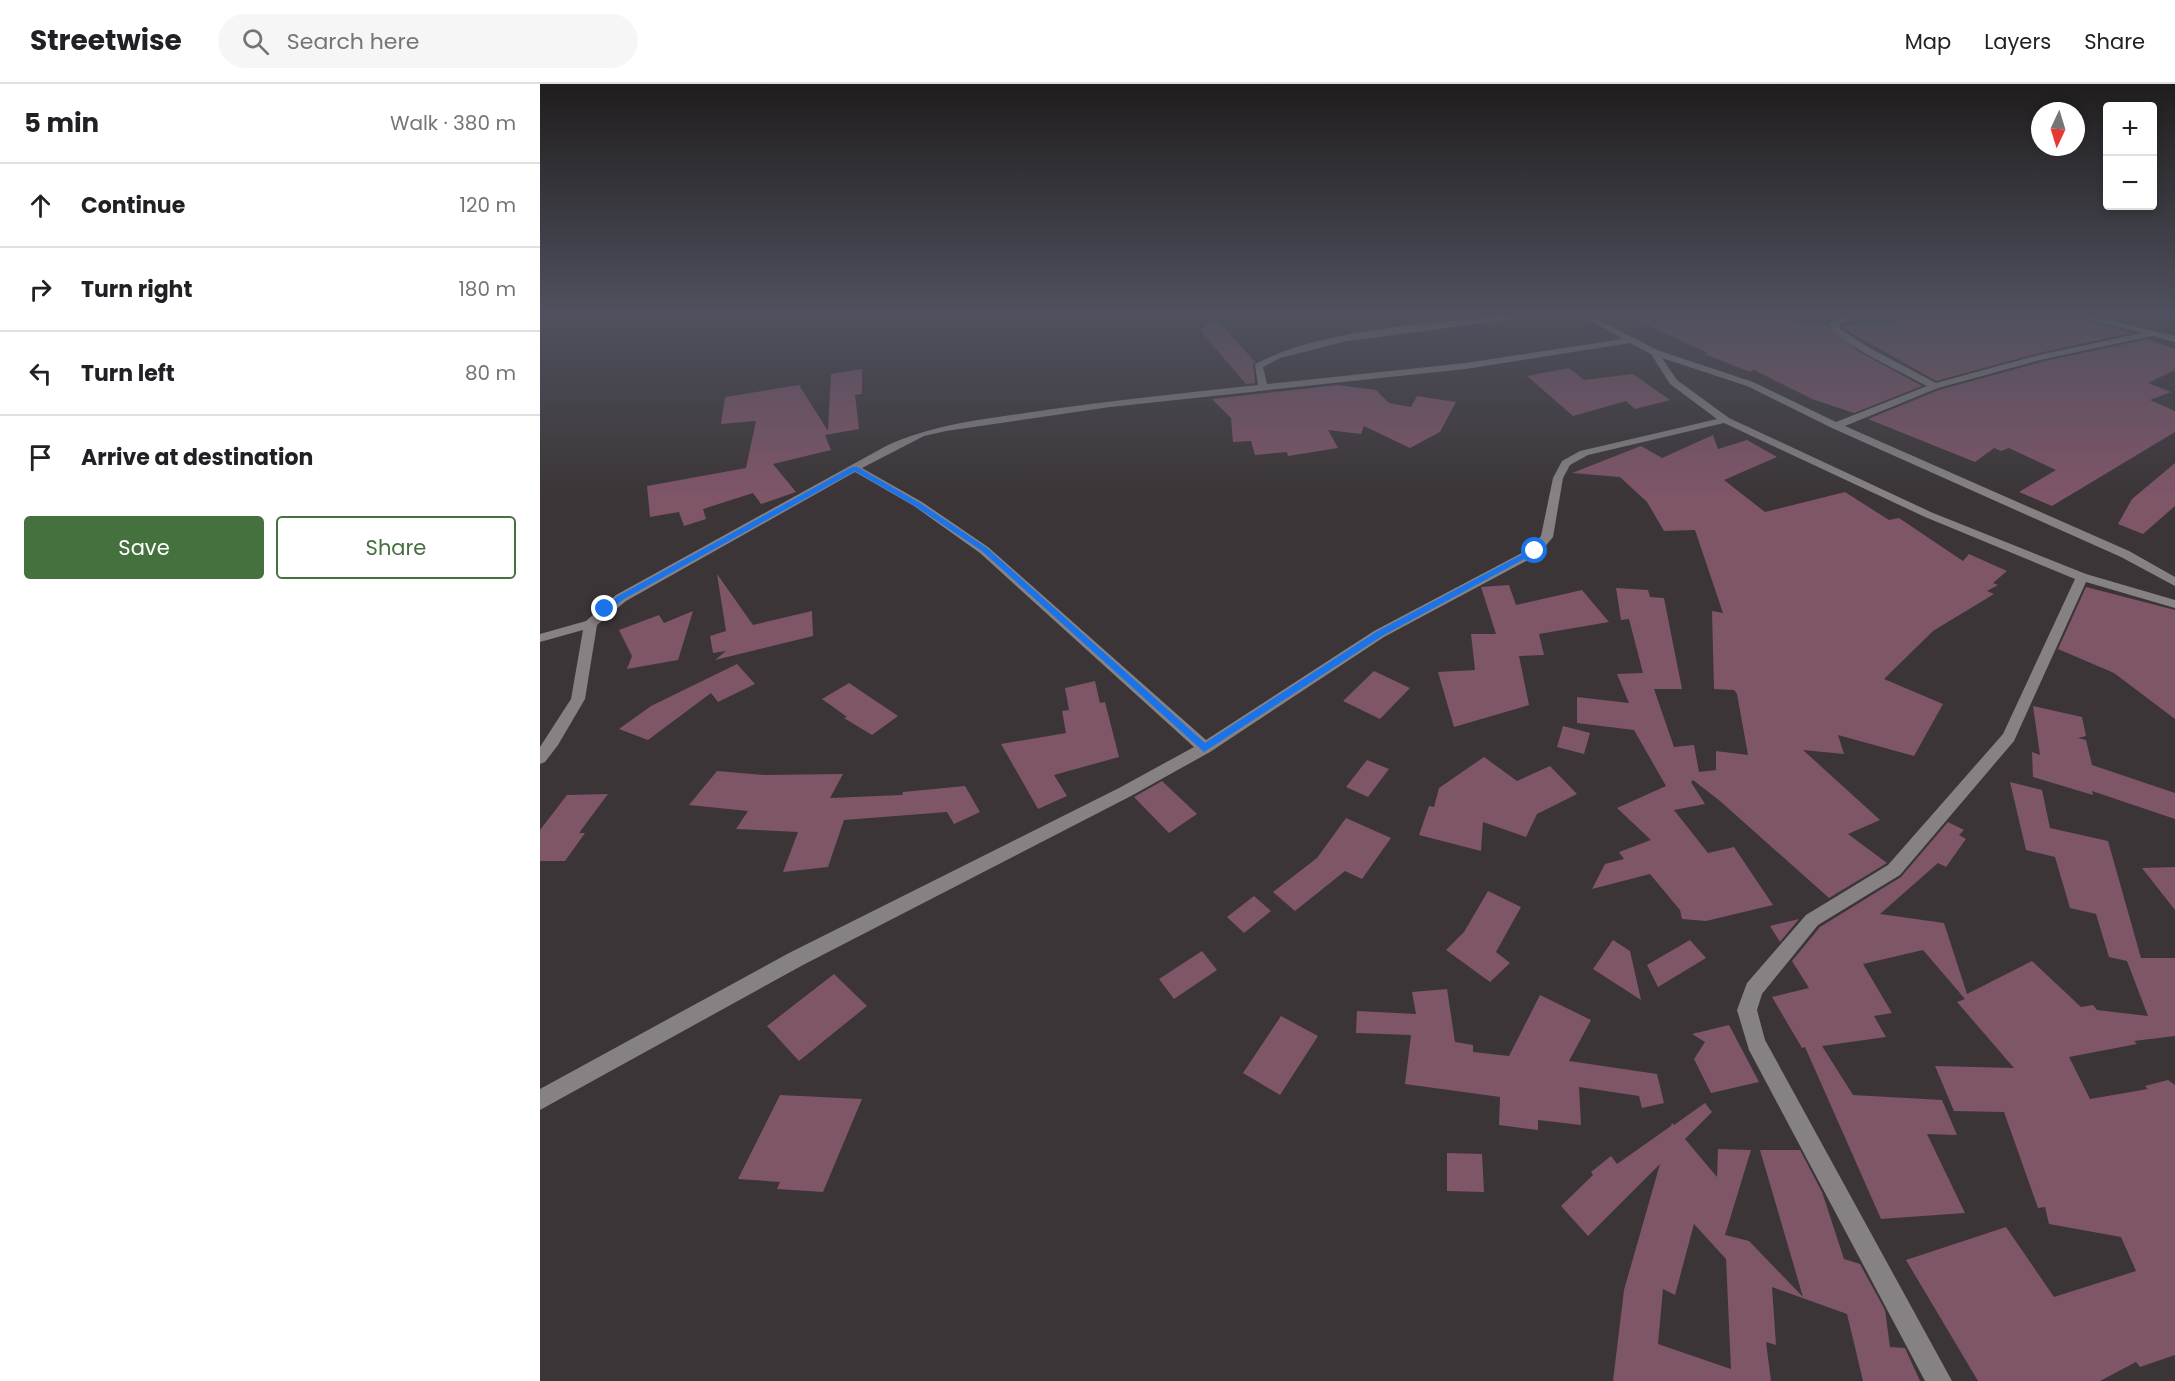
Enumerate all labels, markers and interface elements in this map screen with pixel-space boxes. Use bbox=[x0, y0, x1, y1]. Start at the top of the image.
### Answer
search box bbox=[218, 14, 638, 68]
text: Streetwise bbox=[30, 21, 182, 60]
icon: search bbox=[239, 25, 272, 58]
text: Search here bbox=[287, 26, 419, 57]
text: Map bbox=[1905, 27, 1951, 56]
text: Layers bbox=[1984, 27, 2051, 56]
text: Share bbox=[2084, 27, 2145, 56]
north arrow bbox=[2031, 102, 2085, 156]
map controls bbox=[2103, 102, 2157, 210]
button: + bbox=[2103, 102, 2157, 156]
text: 5 min bbox=[24, 105, 99, 141]
text: Walk · 380 m bbox=[390, 109, 516, 137]
button: − bbox=[2103, 156, 2157, 210]
icon: ahead bbox=[24, 189, 57, 222]
text: Continue bbox=[81, 190, 185, 221]
text: 120 m bbox=[460, 191, 516, 219]
icon: right bbox=[24, 273, 57, 306]
text: Turn right bbox=[81, 274, 192, 305]
text: 180 m bbox=[458, 275, 516, 303]
icon: left bbox=[24, 357, 57, 390]
text: Turn left bbox=[81, 358, 175, 389]
text: 80 m bbox=[465, 359, 516, 387]
icon: arrive bbox=[24, 441, 57, 474]
text: Arrive at destination bbox=[81, 442, 313, 473]
button: Save bbox=[24, 516, 264, 579]
button: Share bbox=[276, 516, 516, 579]
route start bbox=[1521, 537, 1547, 563]
route end bbox=[591, 595, 617, 621]

